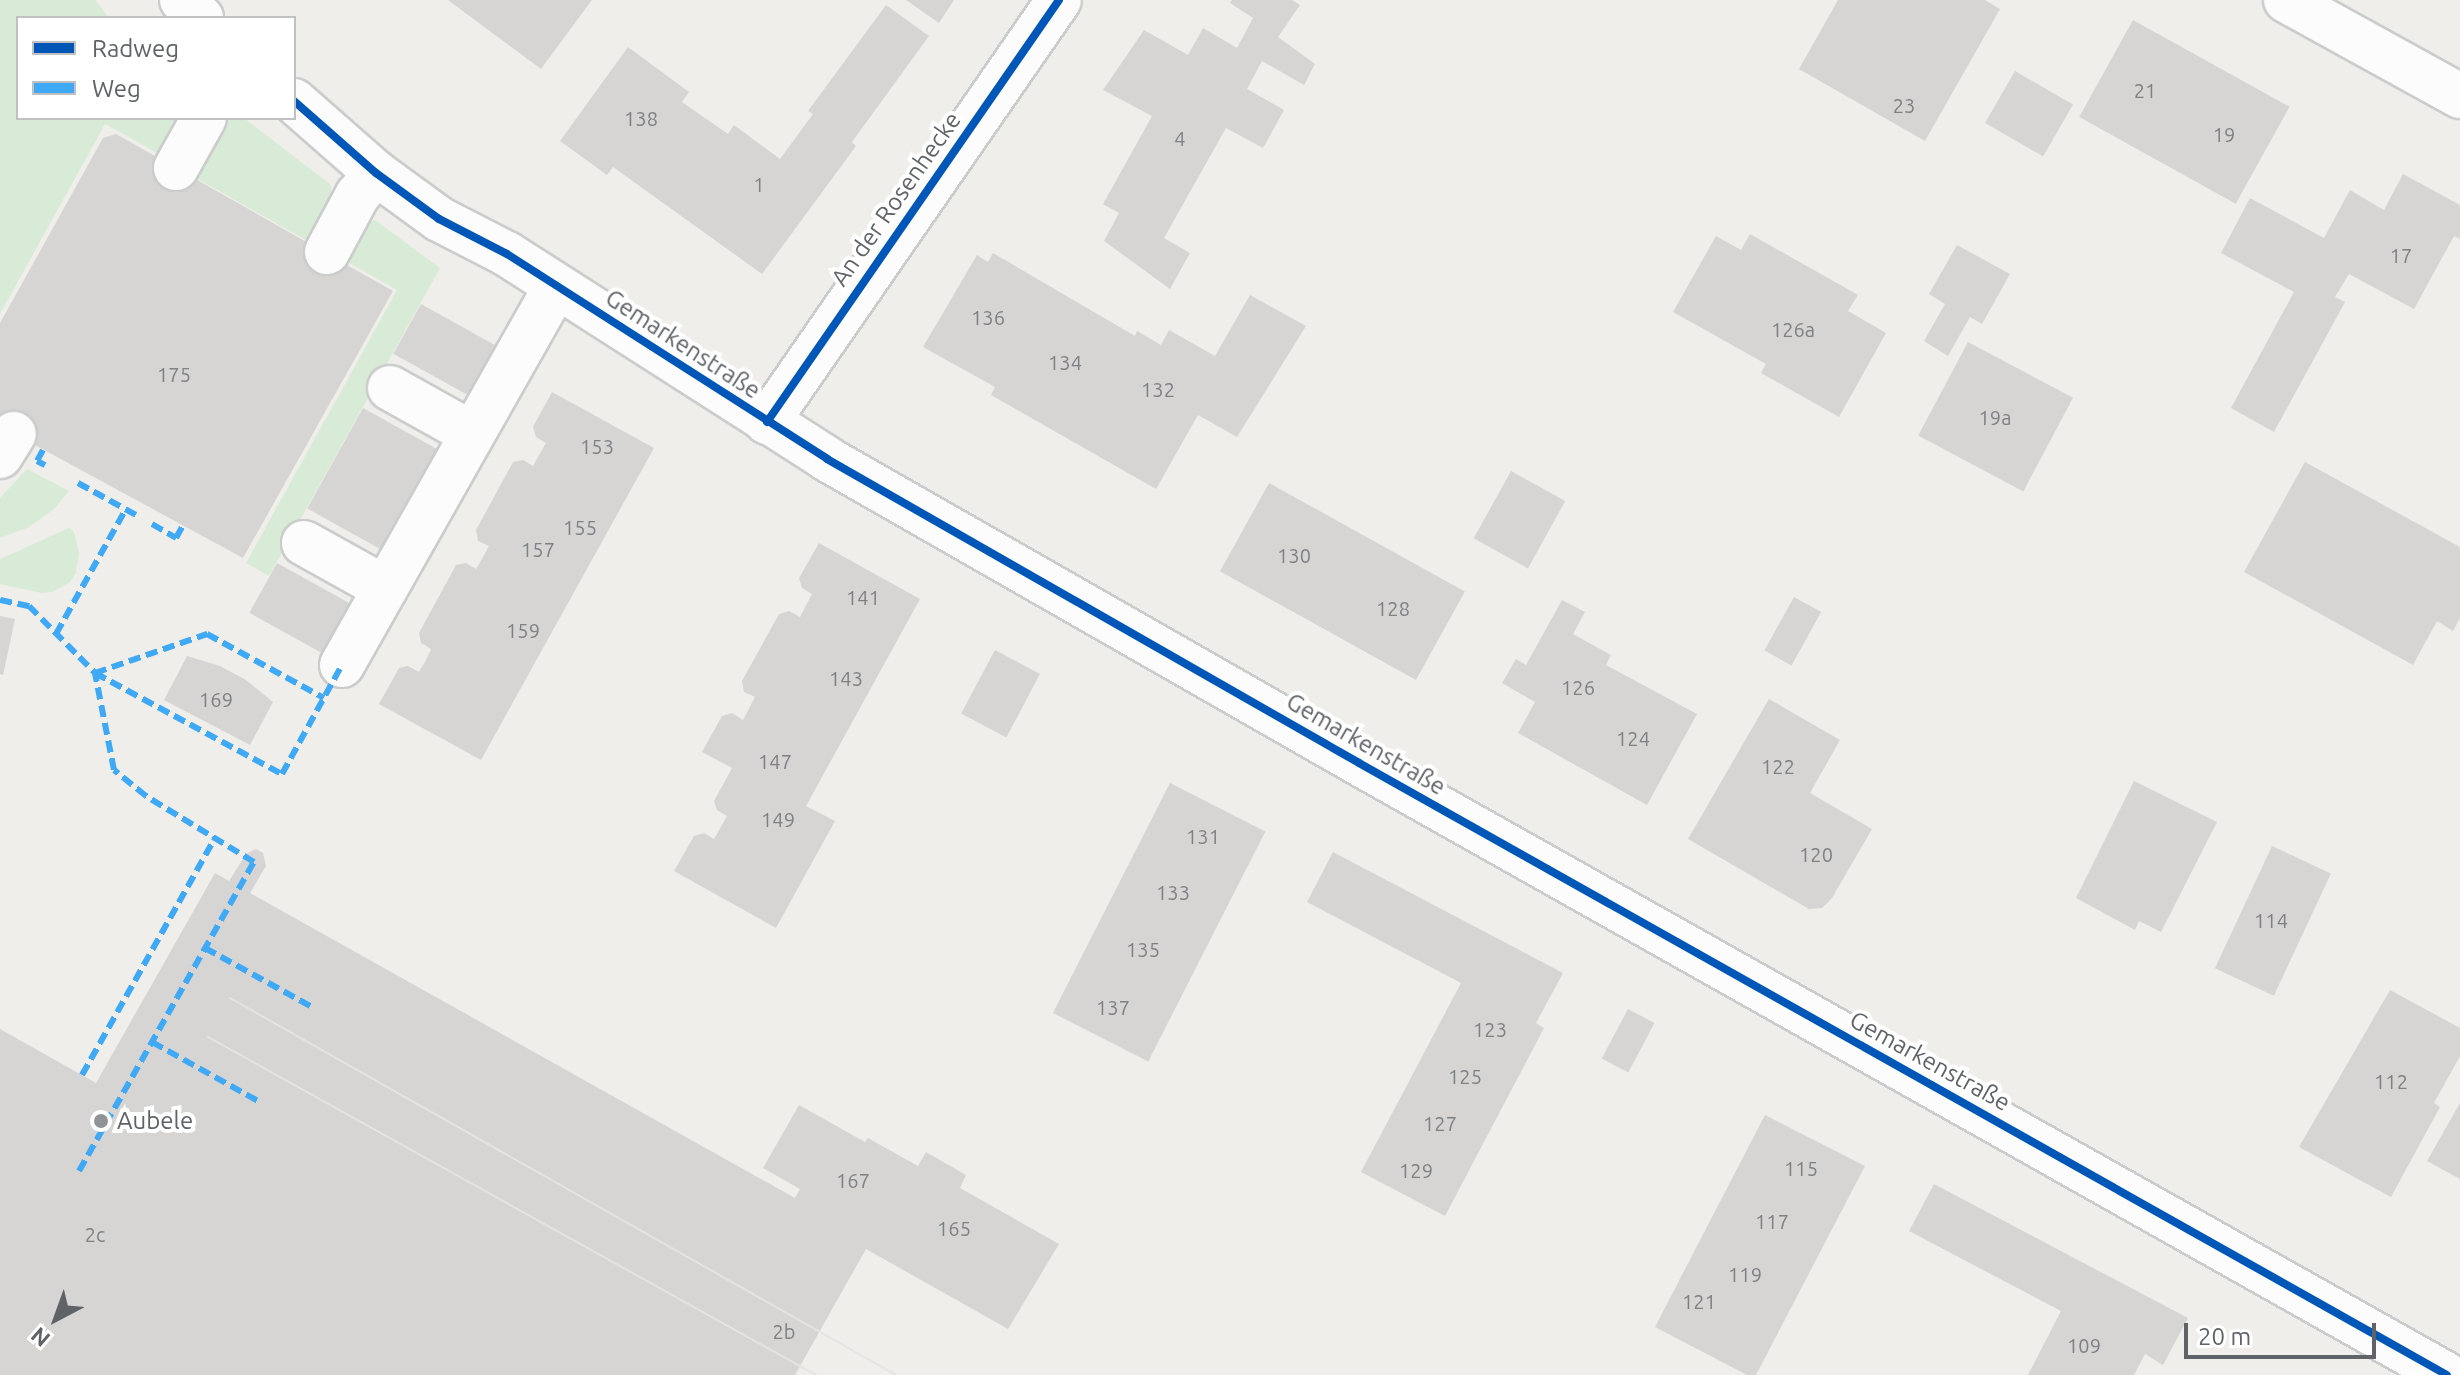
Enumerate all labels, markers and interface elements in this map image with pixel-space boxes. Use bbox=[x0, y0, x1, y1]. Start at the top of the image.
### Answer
legend bbox=[16, 16, 296, 120]
text: Radweg bbox=[92, 35, 179, 62]
text: Weg bbox=[92, 75, 141, 102]
house number: 21 bbox=[2134, 78, 2156, 102]
house number: 23 bbox=[1893, 93, 1915, 117]
house number: 138 bbox=[624, 106, 658, 130]
street label: An der Rosenhecke bbox=[825, 106, 967, 292]
house number: 19 bbox=[2213, 122, 2235, 146]
house number: 4 bbox=[1174, 126, 1186, 150]
house number: 1 bbox=[753, 172, 765, 196]
house number: 17 bbox=[2390, 243, 2412, 267]
street label: Gemarkenstraße bbox=[600, 283, 766, 405]
house number: 136 bbox=[971, 305, 1005, 329]
house number: 126a bbox=[1771, 317, 1815, 341]
house number: 134 bbox=[1048, 350, 1082, 374]
house number: 175 bbox=[157, 362, 191, 386]
house number: 132 bbox=[1141, 377, 1175, 401]
house number: 19a bbox=[1979, 405, 2011, 429]
house number: 153 bbox=[580, 434, 614, 458]
house number: 155 bbox=[563, 515, 597, 539]
house number: 157 bbox=[521, 537, 555, 561]
house number: 130 bbox=[1277, 543, 1311, 567]
house number: 141 bbox=[846, 585, 880, 609]
house number: 128 bbox=[1376, 596, 1410, 620]
house number: 159 bbox=[506, 618, 540, 642]
house number: 143 bbox=[829, 666, 863, 690]
house number: 126 bbox=[1561, 675, 1595, 699]
house number: 169 bbox=[199, 687, 233, 711]
street label: Gemarkenstraße bbox=[1281, 687, 1451, 801]
house number: 124 bbox=[1616, 726, 1650, 750]
house number: 147 bbox=[758, 749, 792, 773]
house number: 122 bbox=[1761, 754, 1795, 778]
house number: 149 bbox=[761, 807, 795, 831]
house number: 131 bbox=[1186, 824, 1220, 848]
house number: 120 bbox=[1799, 842, 1833, 866]
house number: 133 bbox=[1156, 880, 1190, 904]
house number: 114 bbox=[2254, 908, 2288, 932]
house number: 135 bbox=[1126, 937, 1160, 961]
house number: 137 bbox=[1096, 995, 1130, 1019]
street label: Gemarkenstraße bbox=[1845, 1005, 2015, 1117]
house number: 123 bbox=[1473, 1017, 1507, 1041]
house number: 125 bbox=[1448, 1064, 1482, 1088]
house number: 112 bbox=[2374, 1069, 2408, 1093]
place label: Aubele bbox=[117, 1107, 193, 1135]
house number: 127 bbox=[1423, 1111, 1457, 1135]
marker: Aubele bbox=[92, 1112, 110, 1130]
house number: 115 bbox=[1784, 1156, 1818, 1180]
house number: 129 bbox=[1399, 1158, 1433, 1182]
house number: 167 bbox=[836, 1168, 870, 1192]
house number: 117 bbox=[1755, 1209, 1789, 1233]
house number: 165 bbox=[937, 1216, 971, 1240]
house number: 2c bbox=[85, 1222, 105, 1246]
house number: 119 bbox=[1728, 1262, 1762, 1286]
north arrow bbox=[16, 1279, 96, 1359]
house number: 121 bbox=[1682, 1289, 1716, 1313]
scale bar bbox=[2188, 1307, 2380, 1357]
house number: 2b bbox=[773, 1319, 795, 1343]
text: N bbox=[26, 1323, 54, 1352]
text: 20 m bbox=[2198, 1323, 2251, 1350]
house number: 109 bbox=[2067, 1333, 2101, 1357]

